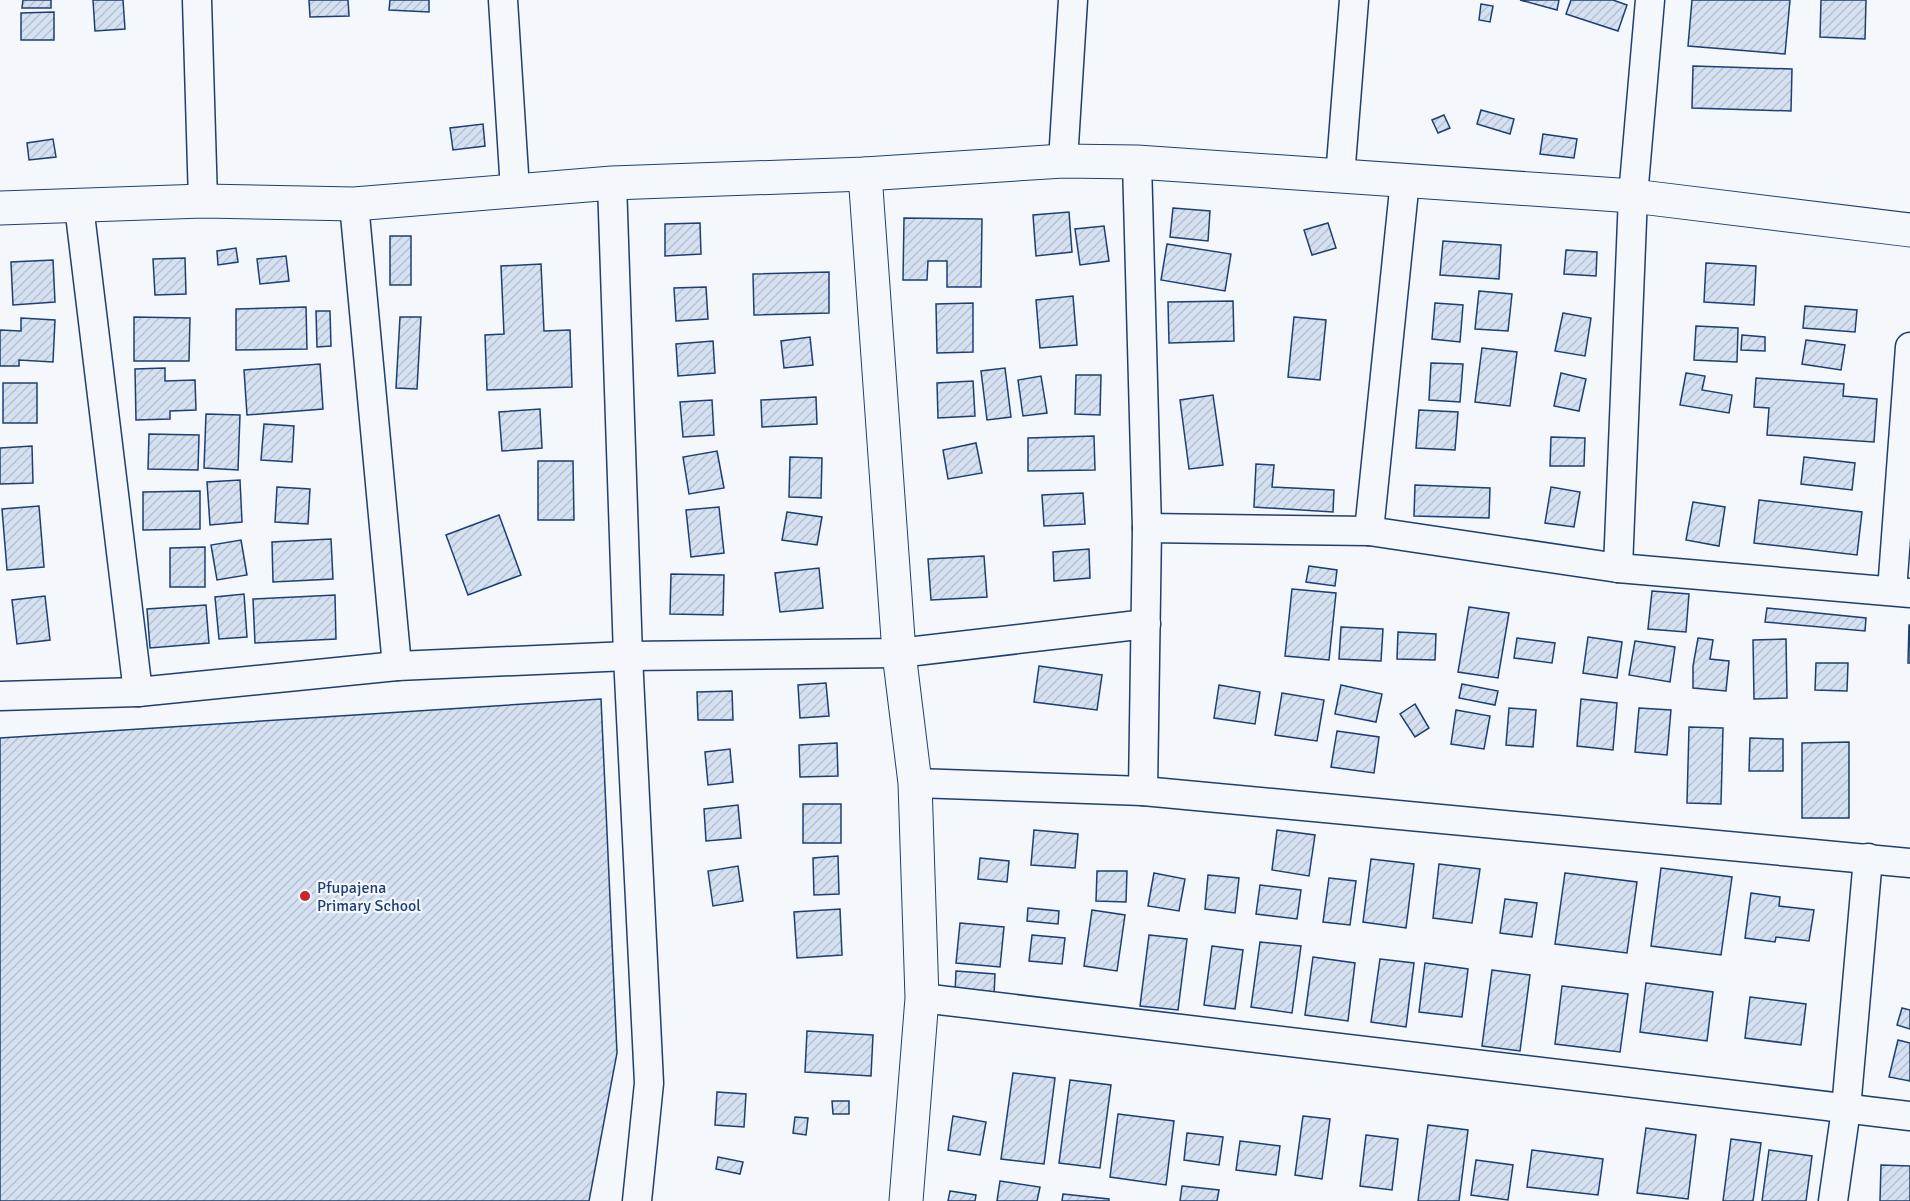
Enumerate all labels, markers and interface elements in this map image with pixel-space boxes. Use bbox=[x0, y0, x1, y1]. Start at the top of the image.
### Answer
place label: Pfupajena Primary School bbox=[317, 878, 421, 916]
marker: Pfupajena Primary School bbox=[298, 889, 312, 903]

